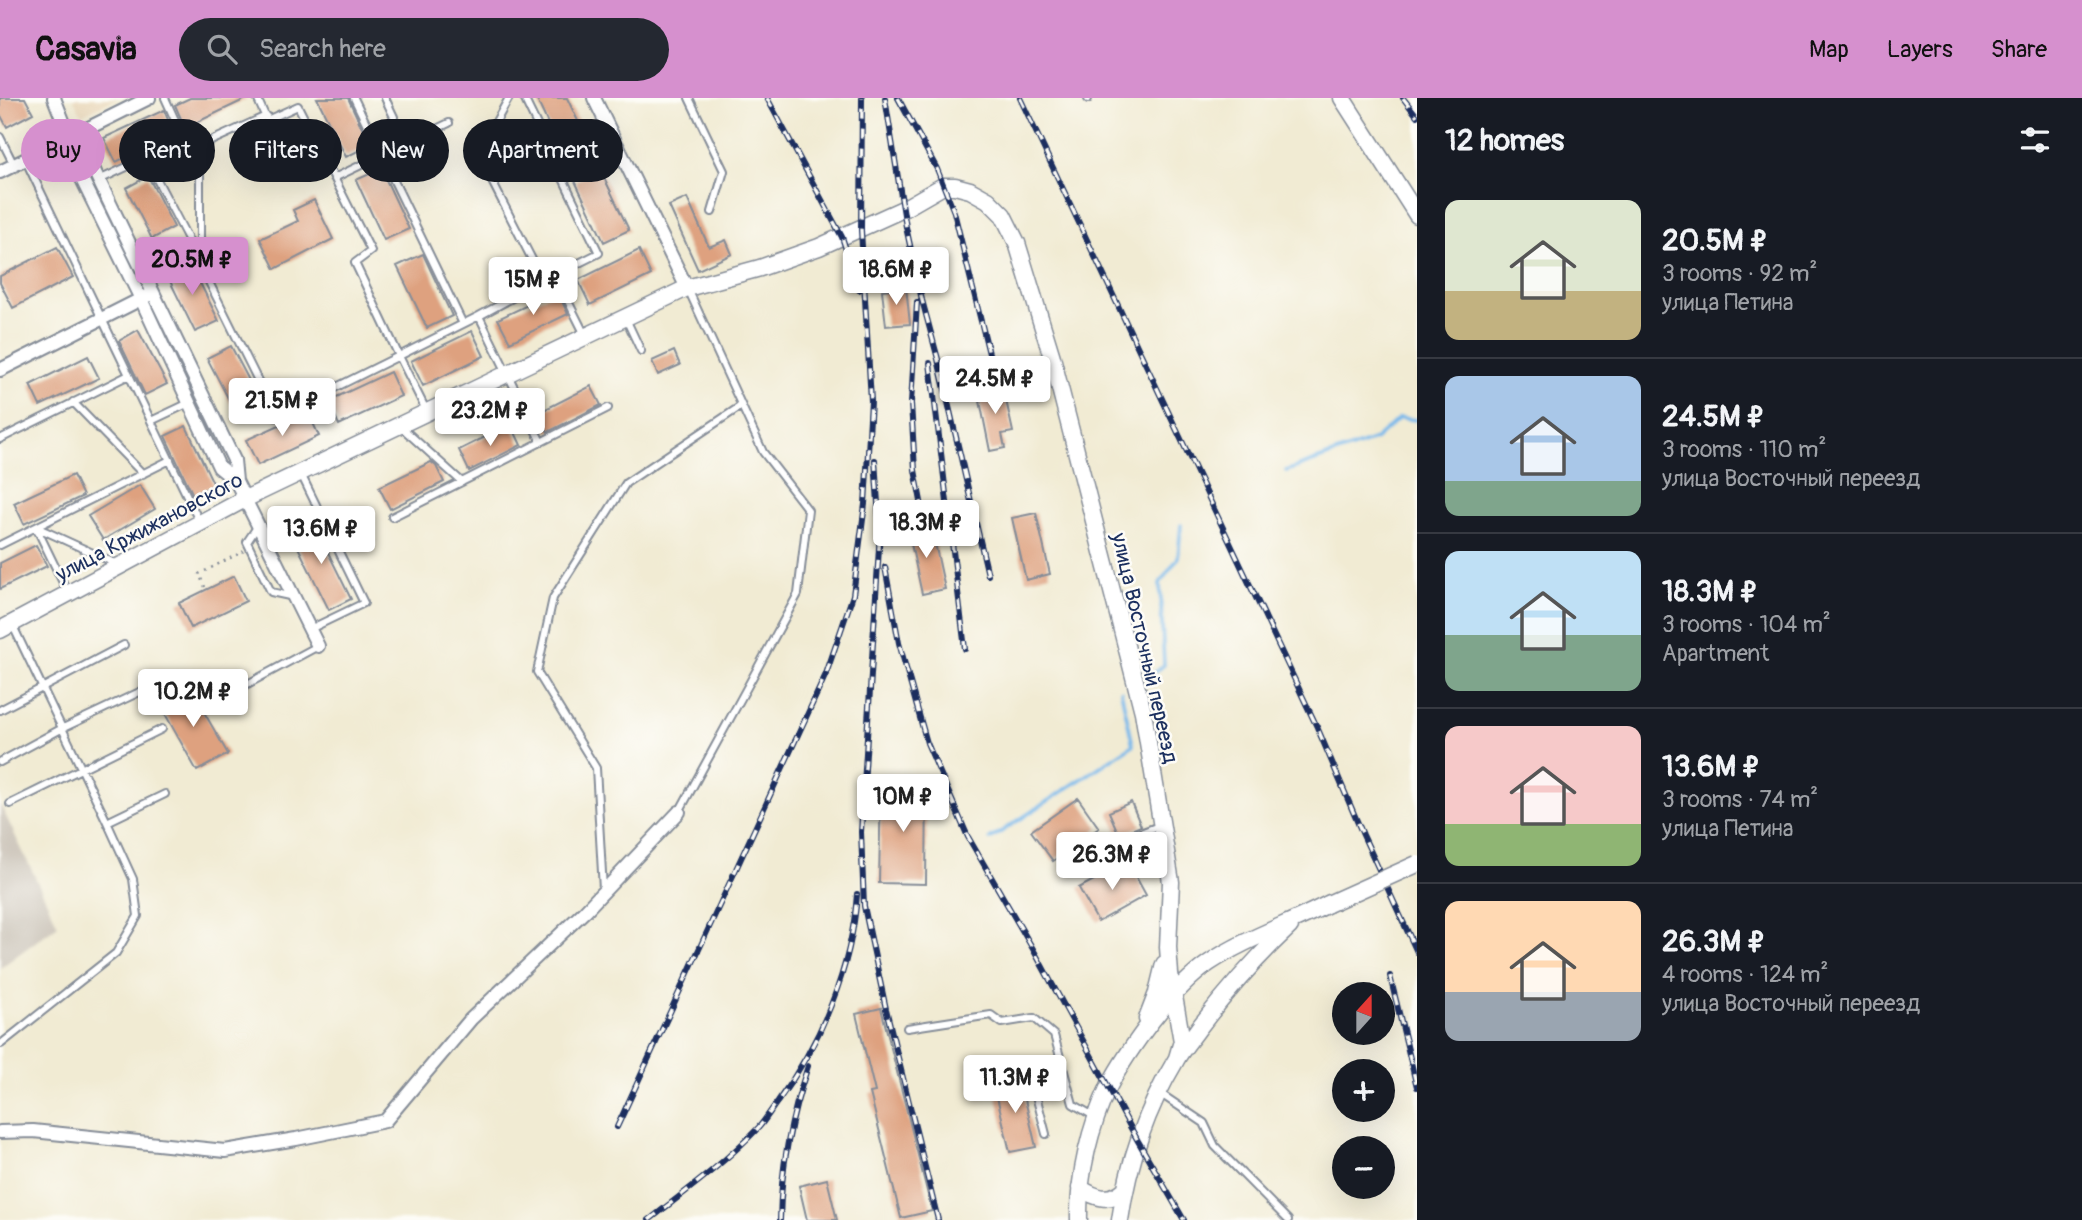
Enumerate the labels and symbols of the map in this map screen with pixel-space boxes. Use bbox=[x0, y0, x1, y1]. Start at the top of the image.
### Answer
pin: 20.5M ₽ bbox=[127, 238, 257, 297]
pin: 18.6M ₽ bbox=[831, 248, 961, 307]
pin: 15M ₽ bbox=[484, 258, 582, 317]
pin: 24.5M ₽ bbox=[930, 356, 1060, 416]
pin: 21.5M ₽ bbox=[217, 378, 347, 438]
pin: 23.2M ₽ bbox=[425, 388, 555, 448]
street label: улица Кржижановского bbox=[50, 467, 247, 589]
pin: 18.3M ₽ bbox=[861, 500, 991, 560]
pin: 13.6M ₽ bbox=[256, 506, 386, 566]
street label: улица Восточный переезд bbox=[1105, 529, 1184, 766]
pin: 10.2M ₽ bbox=[128, 670, 258, 729]
pin: 10M ₽ bbox=[854, 774, 952, 834]
pin: 26.3M ₽ bbox=[1047, 832, 1177, 892]
north arrow bbox=[1332, 982, 1395, 1045]
pin: 11.3M ₽ bbox=[950, 1056, 1080, 1115]

